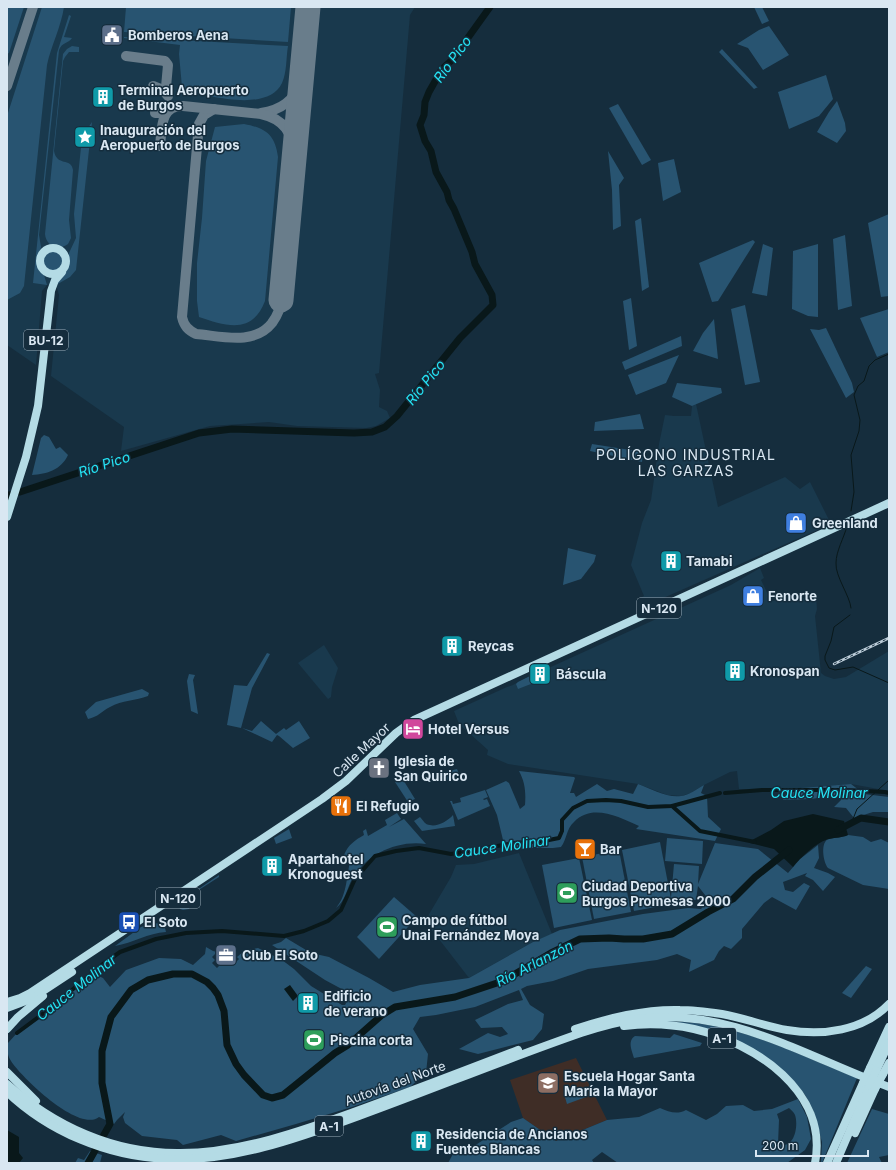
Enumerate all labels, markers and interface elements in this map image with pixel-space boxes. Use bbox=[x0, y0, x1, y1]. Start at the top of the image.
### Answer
public building icon: Bomberos Aena bbox=[99, 22, 125, 48]
place label: Bomberos Aena bbox=[128, 27, 228, 43]
water label: Río Pico bbox=[429, 32, 475, 86]
place label: Terminal Aeropuerto de Burgos bbox=[118, 82, 249, 113]
building icon: Terminal Aeropuerto de Burgos bbox=[90, 84, 116, 110]
place label: Inauguración del Aeropuerto de Burgos bbox=[100, 122, 240, 153]
place icon: Inauguración del Aeropuerto de Burgos bbox=[72, 124, 98, 150]
road number: BU-12 bbox=[24, 330, 68, 350]
water label: Río Pico bbox=[402, 356, 448, 408]
district label: POLÍGONO INDUSTRIAL LAS GARZAS bbox=[596, 446, 776, 479]
water label: Río Pico bbox=[76, 448, 132, 480]
shop icon: Greenland bbox=[783, 510, 809, 536]
place label: Greenland bbox=[812, 515, 878, 531]
building icon: Tamabi bbox=[658, 548, 684, 574]
place label: Tamabi bbox=[686, 553, 732, 569]
shop icon: Fenorte bbox=[740, 583, 766, 609]
place label: Fenorte bbox=[768, 588, 817, 604]
road number: N-120 bbox=[637, 598, 681, 618]
building icon: Reycas bbox=[439, 633, 465, 659]
place label: Reycas bbox=[468, 638, 514, 654]
building icon: Kronospan bbox=[722, 658, 748, 684]
building icon: Báscula bbox=[527, 661, 553, 687]
place label: Kronospan bbox=[750, 663, 820, 679]
place label: Báscula bbox=[556, 666, 606, 682]
hotel icon: Hotel Versus bbox=[400, 716, 426, 742]
street label: Calle Mayor bbox=[329, 719, 393, 781]
place label: Hotel Versus bbox=[428, 721, 509, 737]
place label: Iglesia de San Quirico bbox=[394, 753, 468, 784]
church icon: Iglesia de San Quirico bbox=[366, 755, 392, 781]
water label: Cauce Molinar bbox=[770, 784, 868, 801]
restaurant icon: El Refugio bbox=[328, 793, 354, 819]
place label: El Refugio bbox=[356, 798, 420, 814]
water label: Cauce Molinar bbox=[453, 831, 552, 861]
bar icon: Bar bbox=[572, 836, 598, 862]
place label: Bar bbox=[600, 841, 622, 857]
place label: Apartahotel Kronoguest bbox=[288, 851, 363, 882]
building icon: Apartahotel Kronoguest bbox=[259, 853, 285, 879]
place label: Ciudad Deportiva Burgos Promesas 2000 bbox=[582, 878, 731, 909]
sports icon: Ciudad Deportiva Burgos Promesas 2000 bbox=[554, 880, 580, 906]
road number: N-120 bbox=[156, 888, 200, 908]
bus stop icon: El Soto bbox=[116, 909, 142, 935]
place label: Campo de fútbol Unai Fernández Moya bbox=[402, 912, 539, 943]
place label: El Soto bbox=[144, 914, 188, 930]
sports icon: Campo de fútbol Unai Fernández Moya bbox=[374, 914, 400, 940]
water label: Río Arlanzón bbox=[493, 936, 575, 990]
office icon: Club El Soto bbox=[213, 942, 239, 968]
place label: Club El Soto bbox=[242, 947, 318, 963]
water label: Cauce Molinar bbox=[33, 950, 120, 1024]
place label: Edificio de verano bbox=[324, 988, 387, 1019]
building icon: Edificio de verano bbox=[295, 990, 321, 1016]
sports icon: Piscina corta bbox=[301, 1027, 327, 1053]
road number: A-1 bbox=[708, 1028, 736, 1048]
place label: Piscina corta bbox=[330, 1032, 413, 1048]
street label: Autovía del Norte bbox=[342, 1057, 448, 1109]
place label: Escuela Hogar Santa María la Mayor bbox=[564, 1068, 695, 1099]
school or university icon: Escuela Hogar Santa María la Mayor bbox=[535, 1070, 561, 1096]
road number: A-1 bbox=[315, 1116, 343, 1136]
place label: Residencia de Ancianos Fuentes Blancas bbox=[436, 1126, 588, 1157]
building icon: Residencia de Ancianos Fuentes Blancas bbox=[408, 1128, 434, 1154]
scale bar bbox=[756, 1132, 868, 1158]
text: 200 m bbox=[762, 1138, 798, 1153]

